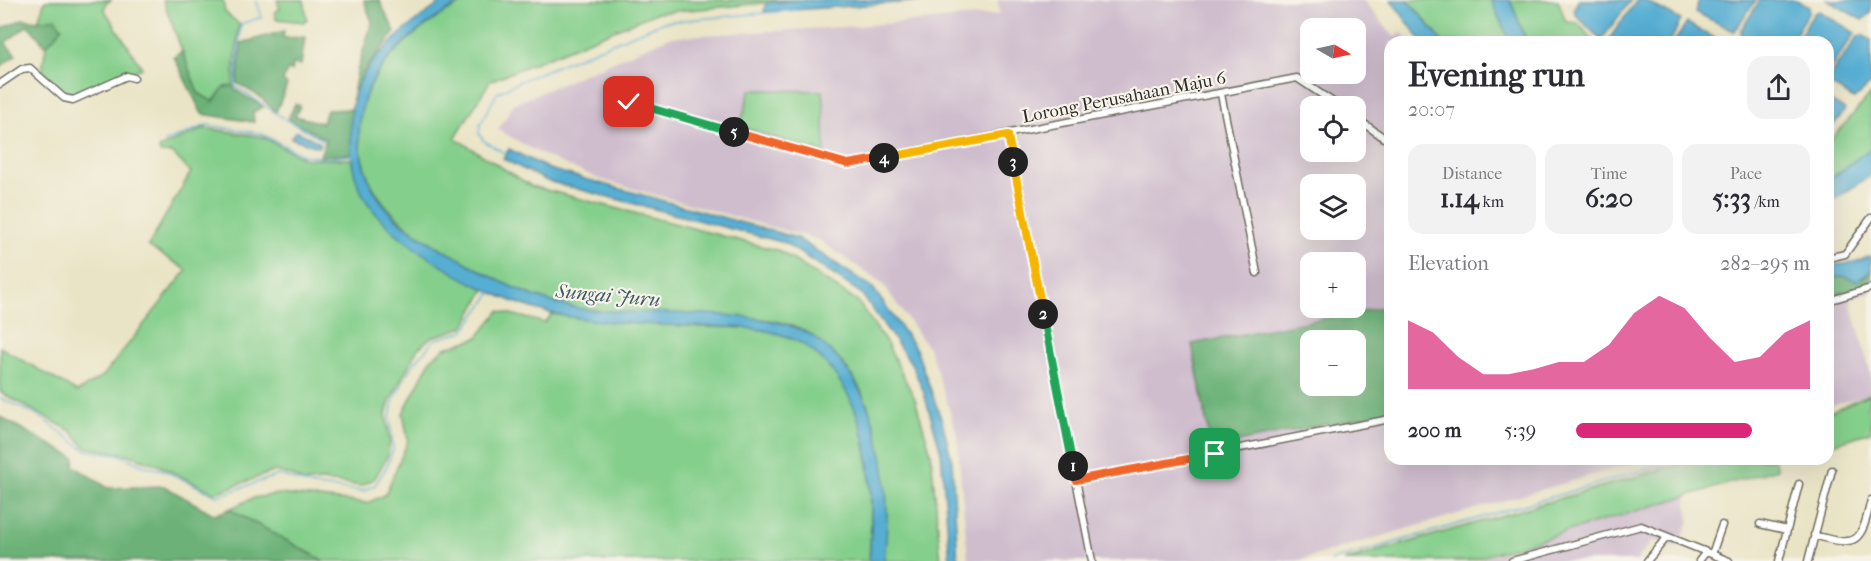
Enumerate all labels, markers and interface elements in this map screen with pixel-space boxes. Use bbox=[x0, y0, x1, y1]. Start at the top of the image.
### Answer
north arrow bbox=[1300, 18, 1366, 84]
map controls bbox=[1300, 18, 1366, 396]
text: Evening run bbox=[1408, 56, 1585, 95]
button: share bbox=[1747, 56, 1810, 119]
street label: Lorong Perusahaan Maju 6 bbox=[1021, 67, 1228, 128]
pin bbox=[603, 76, 654, 127]
icon: check bbox=[612, 85, 645, 118]
button: locate bbox=[1300, 96, 1366, 162]
text: 20:07 bbox=[1408, 98, 1455, 121]
pin: 5 bbox=[719, 117, 749, 147]
text: 5 bbox=[731, 122, 737, 141]
pin: 4 bbox=[869, 143, 899, 173]
pin: 3 bbox=[998, 147, 1028, 177]
text: 4 bbox=[879, 148, 889, 167]
text: 3 bbox=[1010, 152, 1016, 171]
text: Distance bbox=[1442, 164, 1502, 183]
text: Time bbox=[1591, 164, 1627, 183]
text: Pace bbox=[1730, 164, 1762, 183]
button: layers bbox=[1300, 174, 1366, 240]
text: 1.14 bbox=[1440, 183, 1479, 214]
text: 6:20 bbox=[1585, 183, 1633, 214]
text: 5:33 bbox=[1712, 183, 1751, 214]
text: km bbox=[1479, 192, 1504, 211]
text: /km bbox=[1751, 192, 1780, 211]
button: + bbox=[1300, 252, 1366, 318]
text: Elevation bbox=[1408, 252, 1489, 275]
text: 282–295 m bbox=[1720, 252, 1810, 275]
water label: Sungai Juru bbox=[554, 279, 661, 312]
pin: 2 bbox=[1028, 299, 1058, 329]
text: 2 bbox=[1039, 304, 1047, 323]
button: − bbox=[1300, 330, 1366, 396]
text: 200 m bbox=[1408, 419, 1461, 442]
text: 5:39 bbox=[1504, 419, 1536, 442]
pin bbox=[1189, 428, 1240, 479]
icon: arrive bbox=[1198, 437, 1231, 470]
pin: 1 bbox=[1058, 451, 1088, 481]
text: 1 bbox=[1070, 456, 1076, 475]

